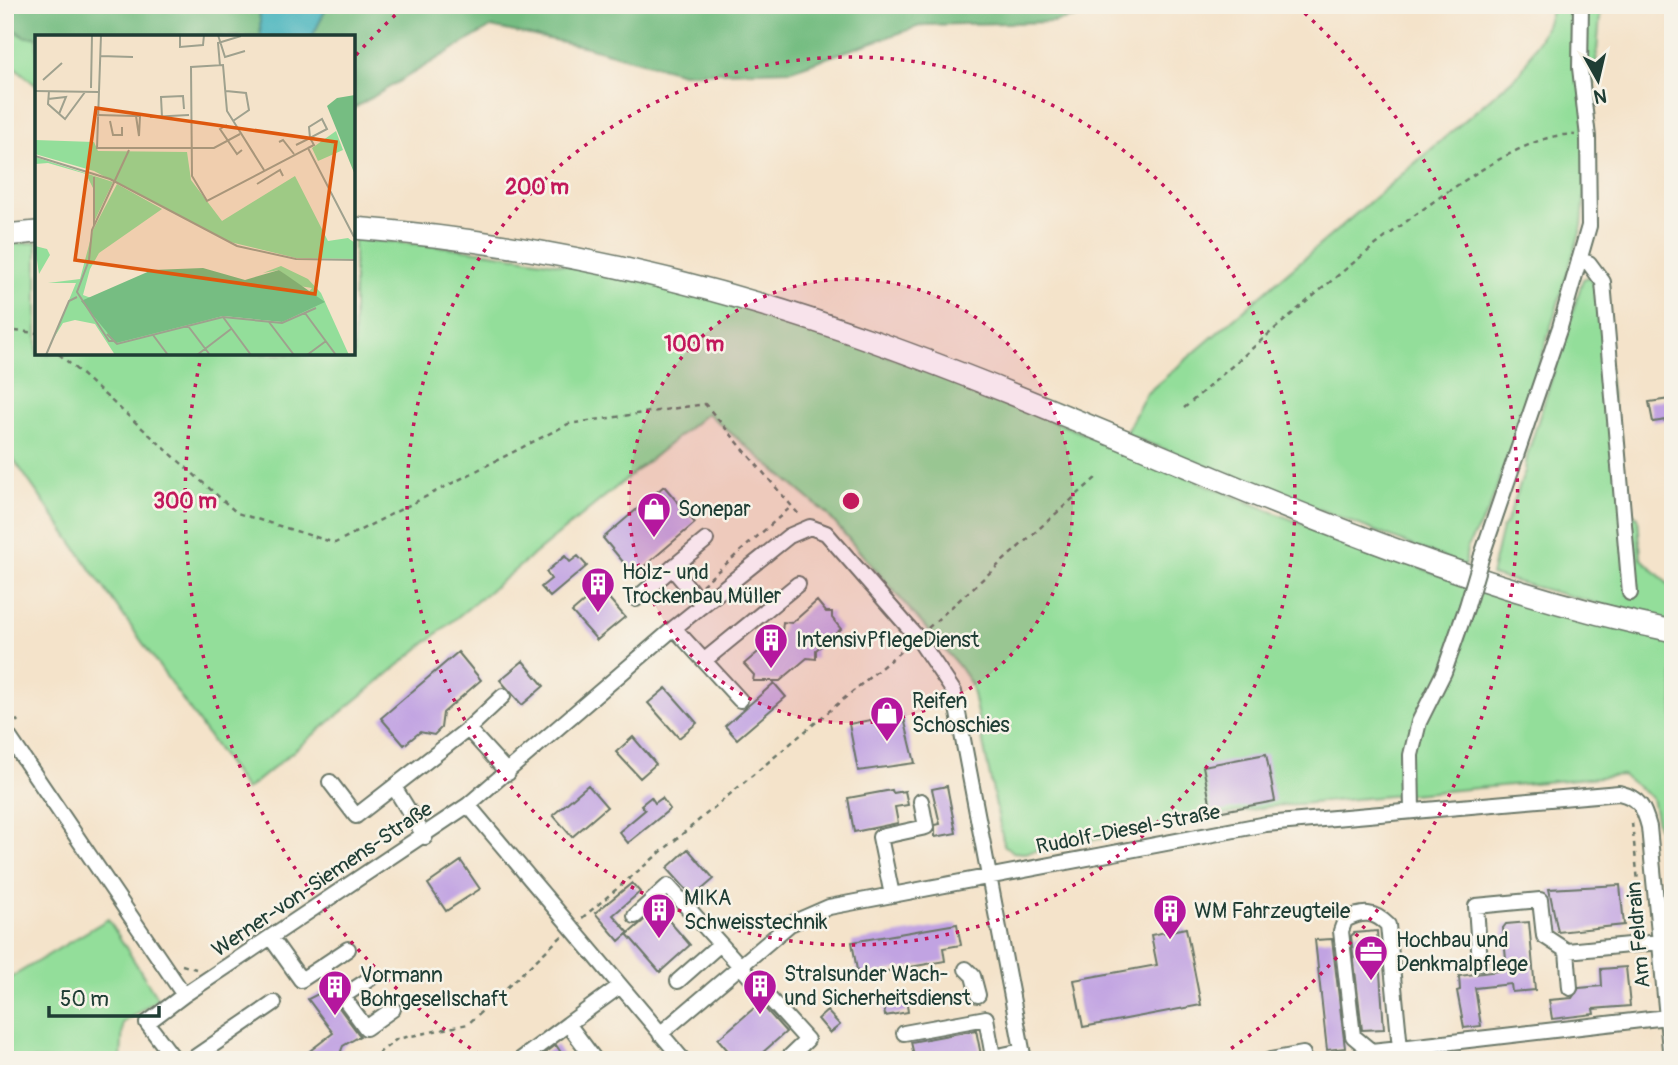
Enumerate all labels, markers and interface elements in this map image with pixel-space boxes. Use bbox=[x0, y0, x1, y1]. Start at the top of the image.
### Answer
inset map bbox=[35, 35, 355, 355]
north arrow bbox=[1562, 46, 1632, 116]
text: N bbox=[1592, 83, 1608, 109]
text: 200 m bbox=[505, 174, 569, 201]
text: 100 m bbox=[664, 331, 724, 358]
text: 300 m bbox=[153, 488, 217, 515]
centre of rings bbox=[839, 489, 863, 513]
shop icon: Sonepar bbox=[635, 490, 673, 539]
place label: Sonepar bbox=[678, 496, 751, 523]
place label: Holz- und Trockenbau Müller bbox=[622, 559, 782, 610]
building icon: Holz- und Trockenbau Müller bbox=[579, 565, 617, 614]
building icon: IntensivPflegeDienst bbox=[752, 621, 790, 670]
place label: IntensivPflegeDienst bbox=[796, 627, 980, 654]
place label: Reifen Schoschies bbox=[912, 688, 1010, 739]
shop icon: Reifen Schoschies bbox=[868, 694, 906, 743]
street label: Werner-von-Siemens-Straße bbox=[207, 795, 438, 963]
street label: Rudolf-Diesel-Straße bbox=[1034, 798, 1223, 861]
street label: Am Feldrain bbox=[1620, 881, 1657, 989]
place label: MIKA Schweisstechnik bbox=[684, 885, 828, 936]
building icon: MIKA Schweisstechnik bbox=[640, 891, 678, 940]
building icon: WM Fahrzeugteile bbox=[1151, 892, 1189, 941]
place label: WM Fahrzeugteile bbox=[1194, 898, 1351, 925]
place label: Hochbau und Denkmalpflege bbox=[1396, 927, 1529, 978]
office icon: Hochbau und Denkmalpflege bbox=[1352, 933, 1390, 982]
place label: Stralsunder Wach- und Sicherheitsdienst bbox=[784, 961, 971, 1012]
place label: Vormann Bohrgesellschaft bbox=[360, 962, 508, 1013]
building icon: Stralsunder Wach- und Sicherheitsdienst bbox=[741, 967, 779, 1016]
building icon: Vormann Bohrgesellschaft bbox=[316, 968, 354, 1017]
scale bar bbox=[49, 974, 159, 1018]
text: 50 m bbox=[60, 986, 109, 1013]

